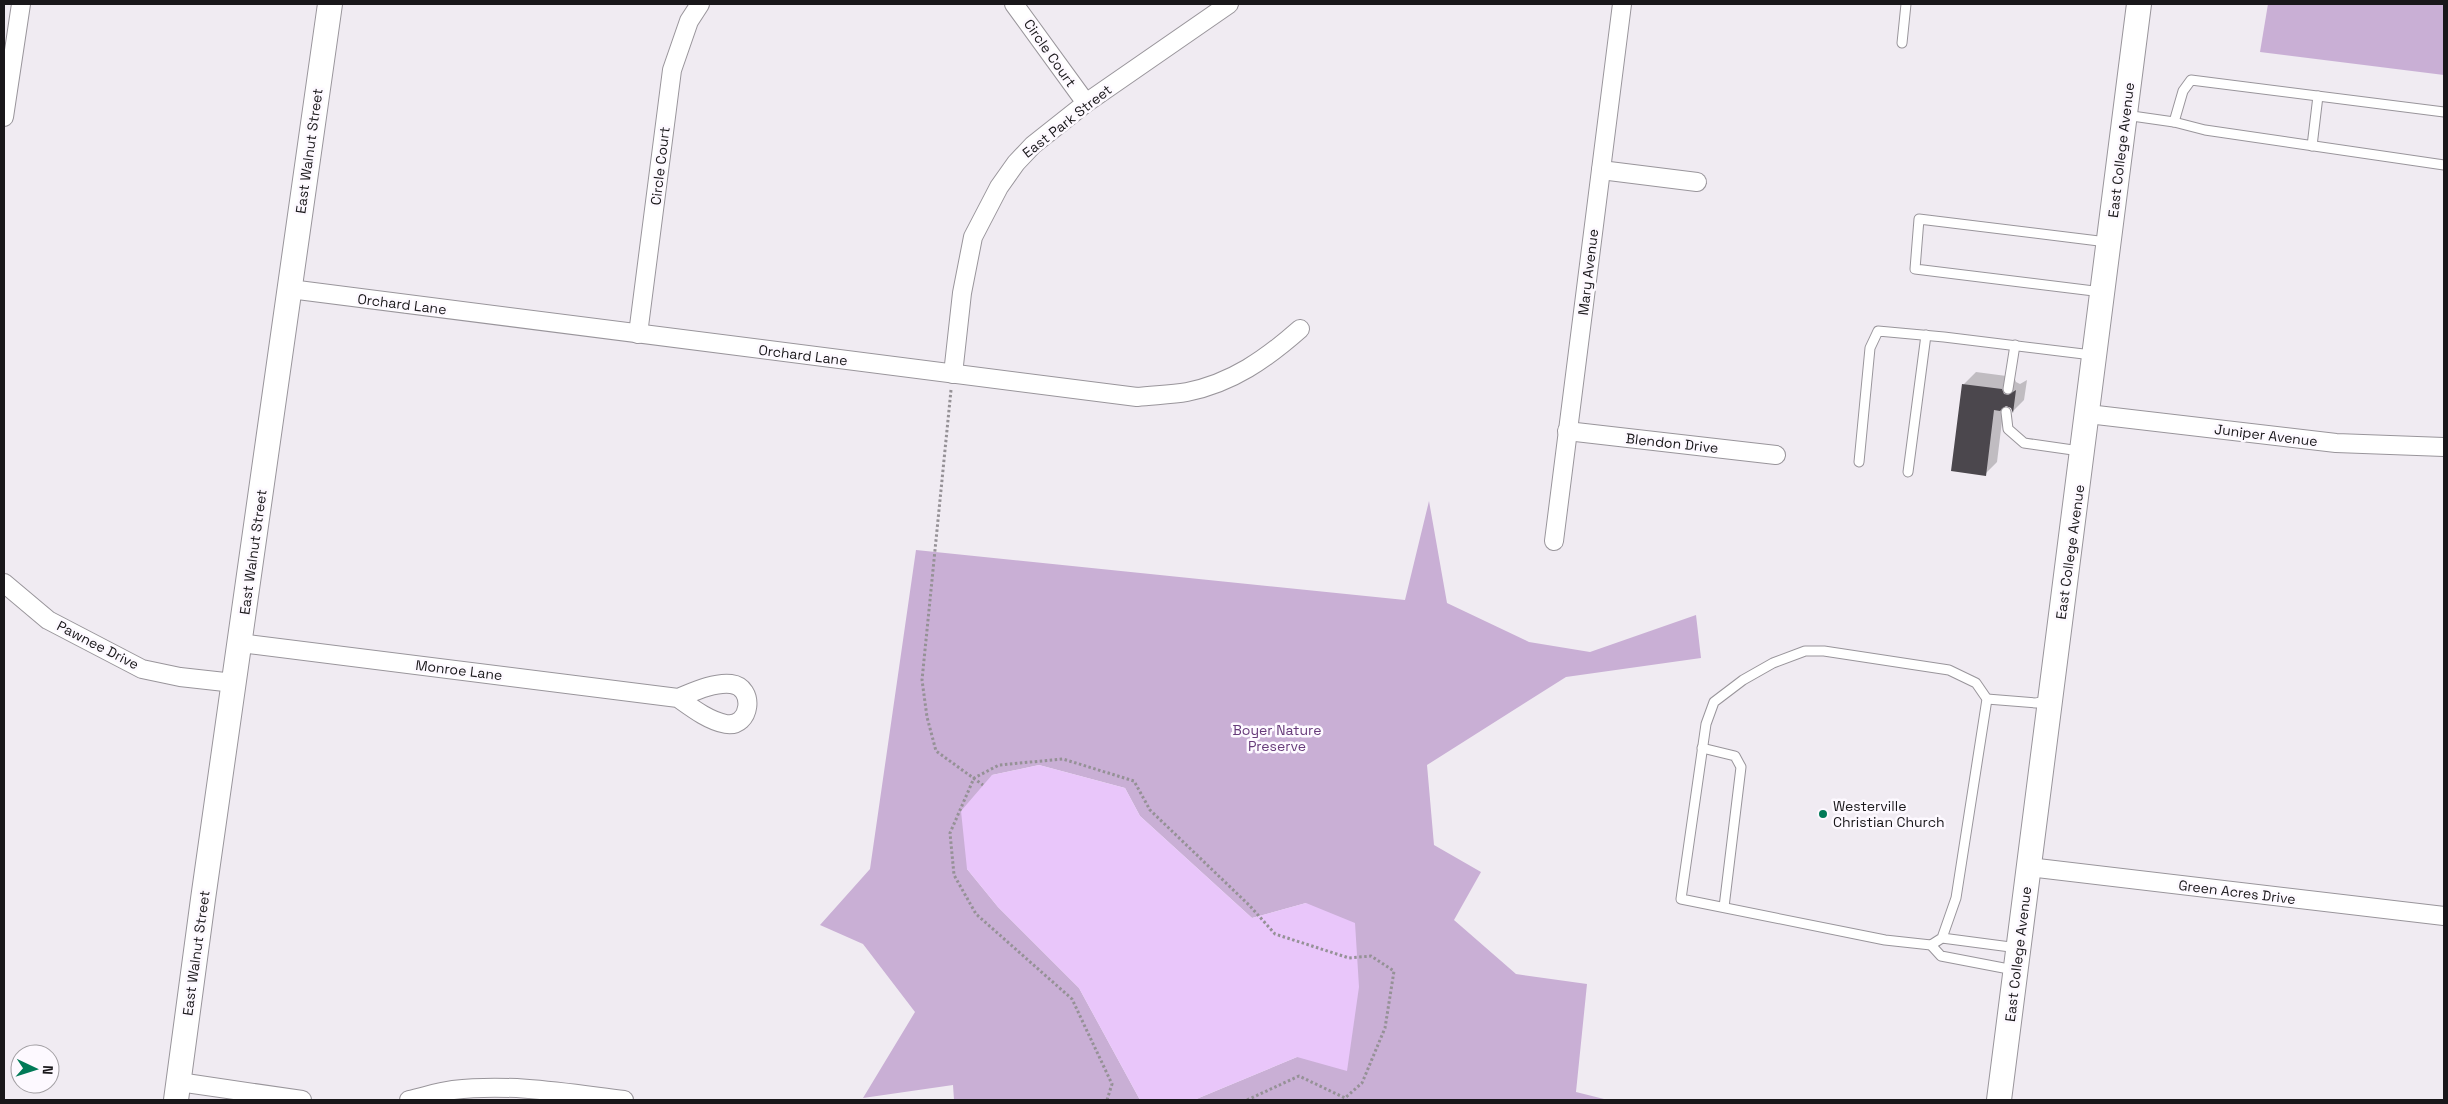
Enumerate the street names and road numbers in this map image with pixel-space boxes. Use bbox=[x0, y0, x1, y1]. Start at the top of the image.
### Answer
street label: Circle Court bbox=[1020, 15, 1080, 91]
street label: East Park Street bbox=[1019, 80, 1115, 162]
street label: East College Avenue bbox=[2104, 81, 2138, 219]
street label: East Walnut Street bbox=[291, 87, 327, 215]
street label: Circle Court bbox=[646, 126, 674, 206]
street label: Mary Avenue bbox=[1574, 228, 1602, 316]
street label: Orchard Lane bbox=[356, 290, 448, 318]
street label: Orchard Lane bbox=[757, 341, 849, 369]
street label: Juniper Avenue bbox=[2213, 420, 2319, 450]
street label: Blendon Drive bbox=[1625, 429, 1719, 457]
street label: East College Avenue bbox=[2052, 483, 2088, 621]
street label: East Walnut Street bbox=[235, 488, 271, 616]
street label: Pawnee Drive bbox=[54, 617, 142, 673]
street label: Monroe Lane bbox=[414, 656, 504, 684]
street label: Green Acres Drive bbox=[2177, 876, 2297, 908]
street label: East College Avenue bbox=[2001, 885, 2035, 1023]
street label: East Walnut Street bbox=[178, 889, 214, 1017]

